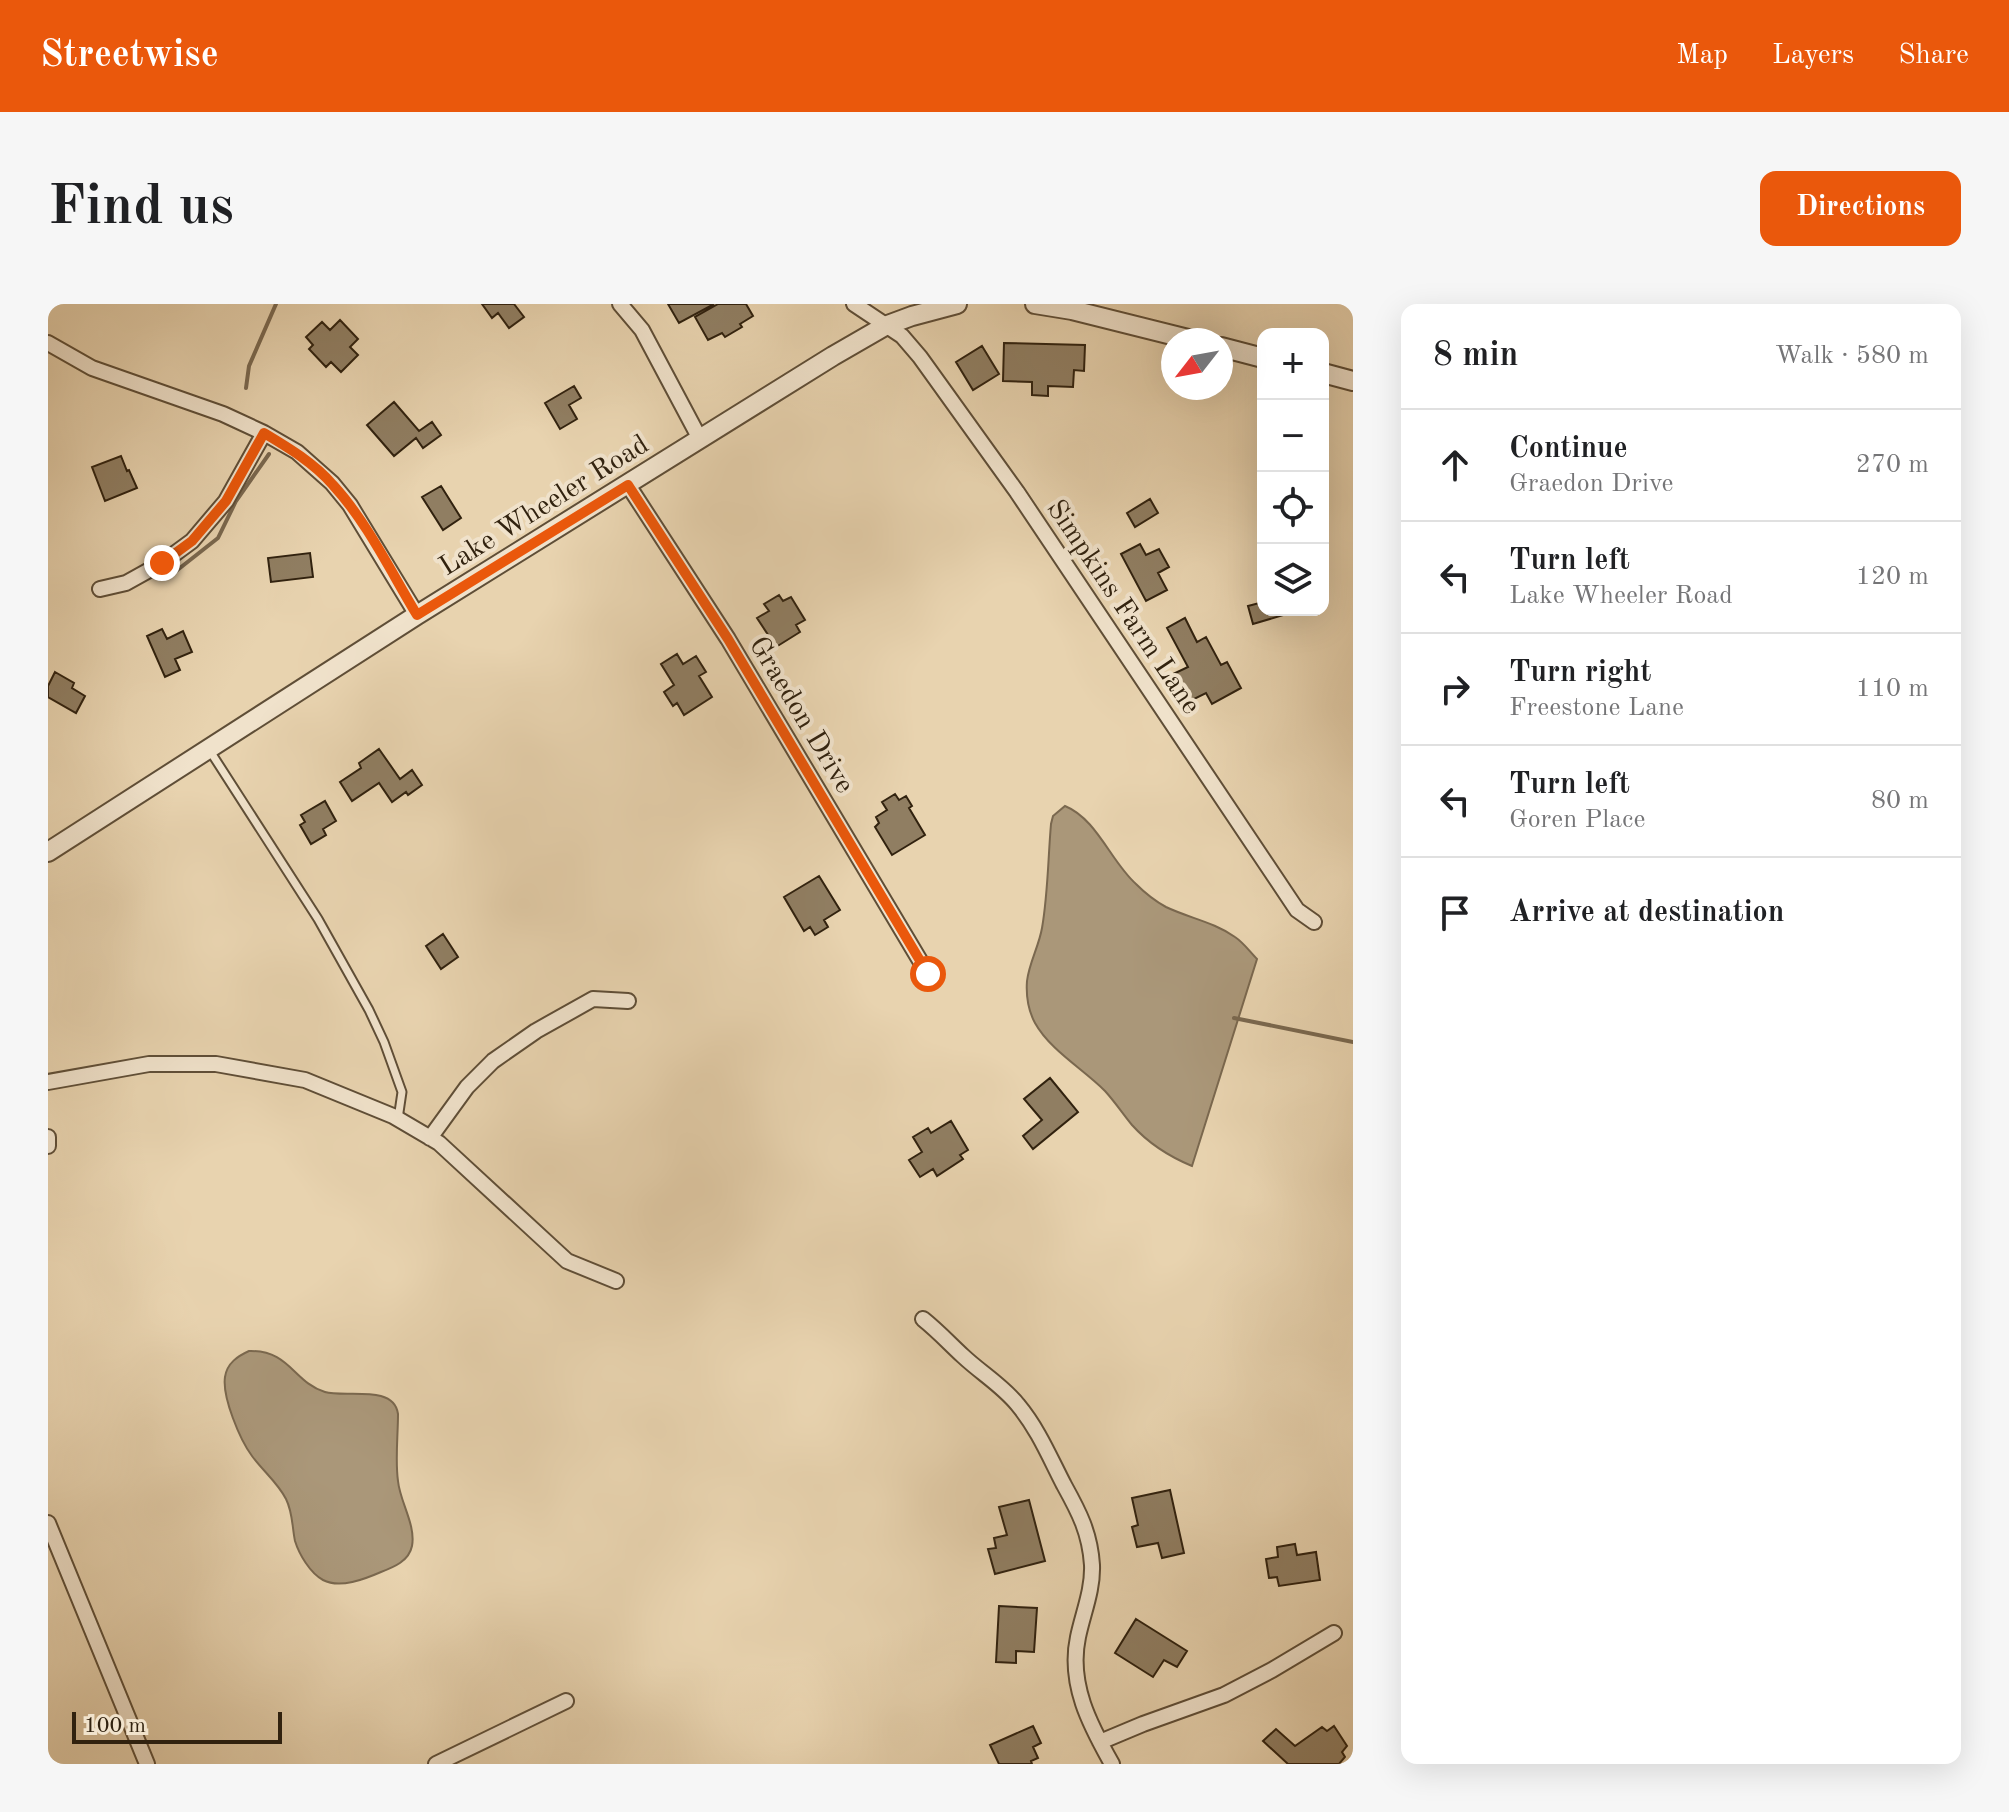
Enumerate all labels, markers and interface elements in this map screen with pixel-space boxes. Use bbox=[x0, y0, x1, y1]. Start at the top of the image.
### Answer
text: Streetwise bbox=[40, 37, 219, 75]
text: Map bbox=[1676, 42, 1728, 70]
text: Layers bbox=[1772, 42, 1854, 70]
text: Share bbox=[1898, 42, 1969, 70]
button: Directions bbox=[1760, 171, 1961, 246]
text: Find us bbox=[48, 180, 234, 236]
north arrow bbox=[1161, 328, 1233, 400]
map controls bbox=[1257, 328, 1329, 616]
button: + bbox=[1257, 328, 1329, 400]
text: 8 min bbox=[1433, 339, 1518, 373]
text: Walk · 580 m bbox=[1775, 343, 1929, 369]
button: − bbox=[1257, 400, 1329, 472]
street label: Lake Wheeler Road bbox=[435, 431, 654, 582]
text: Continue bbox=[1509, 434, 1628, 464]
icon: ahead bbox=[1433, 443, 1477, 487]
text: 270 m bbox=[1856, 452, 1929, 478]
text: Graedon Drive bbox=[1509, 471, 1673, 497]
button: locate bbox=[1257, 472, 1329, 544]
street label: Simpkins Farm Lane bbox=[1040, 495, 1205, 720]
button: layers bbox=[1257, 544, 1329, 616]
route end bbox=[144, 545, 180, 581]
text: Turn left bbox=[1509, 546, 1630, 576]
icon: left bbox=[1433, 555, 1477, 599]
text: 120 m bbox=[1856, 564, 1929, 590]
text: Lake Wheeler Road bbox=[1509, 583, 1733, 609]
street label: Graedon Drive bbox=[743, 632, 858, 799]
text: Turn right bbox=[1509, 658, 1651, 688]
icon: right bbox=[1433, 667, 1477, 711]
text: 110 m bbox=[1856, 676, 1929, 702]
text: Freestone Lane bbox=[1509, 695, 1684, 721]
text: Turn left bbox=[1509, 770, 1630, 800]
icon: left bbox=[1433, 779, 1477, 823]
text: 80 m bbox=[1871, 788, 1929, 814]
text: Goren Place bbox=[1509, 807, 1645, 833]
icon: arrive bbox=[1433, 891, 1477, 935]
text: Arrive at destination bbox=[1509, 898, 1784, 928]
route start bbox=[910, 956, 946, 992]
scale bar bbox=[72, 1708, 282, 1744]
text: 100 m bbox=[84, 1715, 146, 1737]

